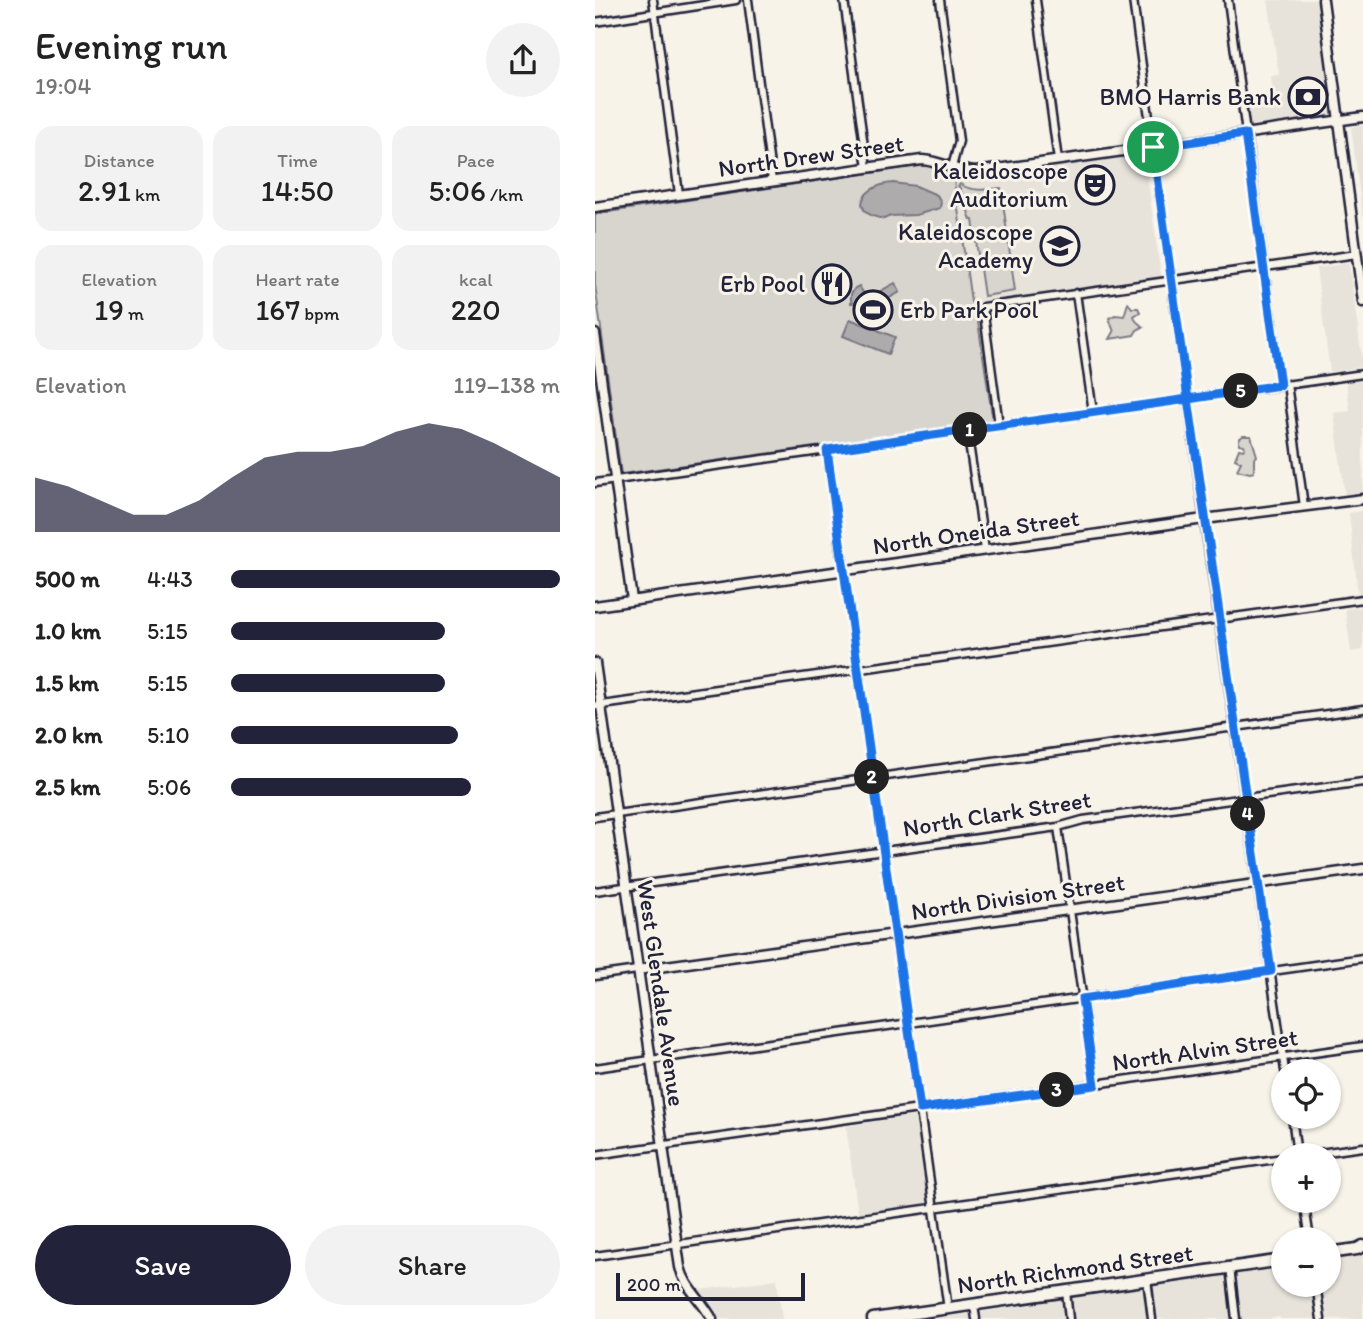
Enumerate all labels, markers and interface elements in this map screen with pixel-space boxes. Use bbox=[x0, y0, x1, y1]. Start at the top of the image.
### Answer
text: Evening run bbox=[35, 23, 228, 69]
button: share bbox=[486, 23, 560, 97]
text: 19:04 bbox=[35, 72, 91, 100]
bank icon: BMO Harris Bank bbox=[1287, 76, 1329, 118]
place label: BMO Harris Bank bbox=[1100, 82, 1281, 111]
pin bbox=[1123, 117, 1183, 177]
street label: North Drew Street bbox=[716, 128, 906, 183]
icon: arrive bbox=[1134, 128, 1172, 166]
text: Distance bbox=[84, 149, 155, 172]
text: Time bbox=[277, 149, 318, 172]
text: Pace bbox=[457, 149, 495, 172]
place label: Kaleidoscope Auditorium bbox=[933, 156, 1068, 213]
theatre icon: Kaleidoscope Auditorium bbox=[1074, 164, 1116, 206]
text: 2.91 bbox=[78, 172, 131, 209]
text: 14:50 bbox=[261, 172, 334, 209]
text: 5:06 bbox=[428, 172, 486, 209]
text: km bbox=[131, 183, 160, 206]
text: /km bbox=[486, 183, 523, 206]
place label: Kaleidoscope Academy bbox=[898, 217, 1033, 274]
school or university icon: Kaleidoscope Academy bbox=[1039, 225, 1081, 267]
restaurant icon: Erb Pool bbox=[811, 263, 853, 305]
text: Elevation bbox=[81, 268, 157, 291]
text: Heart rate bbox=[255, 268, 340, 291]
text: kcal bbox=[459, 268, 493, 291]
place label: Erb Pool bbox=[720, 269, 805, 298]
sports icon: Erb Park Pool bbox=[852, 289, 894, 331]
text: 19 bbox=[94, 291, 124, 328]
text: 167 bbox=[255, 291, 300, 328]
text: 220 bbox=[451, 291, 501, 328]
place label: Erb Park Pool bbox=[900, 295, 1038, 324]
text: m bbox=[124, 302, 144, 325]
text: bpm bbox=[300, 302, 340, 325]
text: Elevation bbox=[35, 371, 126, 399]
text: 119–138 m bbox=[453, 371, 560, 399]
pin: 5 bbox=[1223, 374, 1259, 408]
text: 5 bbox=[1236, 379, 1245, 402]
pin: 1 bbox=[953, 412, 987, 448]
text: 1 bbox=[965, 418, 974, 441]
street label: North Oneida Street bbox=[871, 503, 1081, 560]
text: 500 m bbox=[35, 565, 100, 593]
text: 4:43 bbox=[147, 565, 193, 593]
text: 1.0 km bbox=[35, 617, 101, 645]
text: 5:15 bbox=[147, 617, 187, 645]
text: 1.5 km bbox=[35, 669, 99, 697]
text: 5:15 bbox=[147, 669, 187, 697]
text: 2.0 km bbox=[35, 721, 103, 749]
text: 5:10 bbox=[147, 721, 190, 749]
pin: 2 bbox=[855, 760, 889, 794]
text: 2 bbox=[867, 765, 877, 788]
text: 2.5 km bbox=[35, 773, 100, 801]
text: 5:06 bbox=[147, 773, 191, 801]
street label: North Clark Street bbox=[901, 784, 1093, 843]
pin: 4 bbox=[1231, 796, 1265, 832]
text: 4 bbox=[1242, 802, 1253, 825]
street label: North Division Street bbox=[909, 867, 1127, 926]
street label: West Glendale Avenue bbox=[631, 878, 692, 1108]
street label: North Alvin Street bbox=[1110, 1022, 1300, 1077]
map controls bbox=[1271, 1059, 1341, 1297]
button: locate bbox=[1271, 1059, 1341, 1129]
pin: 3 bbox=[1039, 1072, 1075, 1108]
text: 3 bbox=[1051, 1078, 1062, 1101]
button: + bbox=[1271, 1143, 1341, 1213]
button: Save bbox=[35, 1225, 291, 1305]
button: Share bbox=[305, 1225, 560, 1305]
button: − bbox=[1271, 1227, 1341, 1297]
street label: North Richmond Street bbox=[955, 1238, 1195, 1299]
scale bar bbox=[616, 1270, 805, 1302]
text: 200 m bbox=[627, 1273, 681, 1296]

